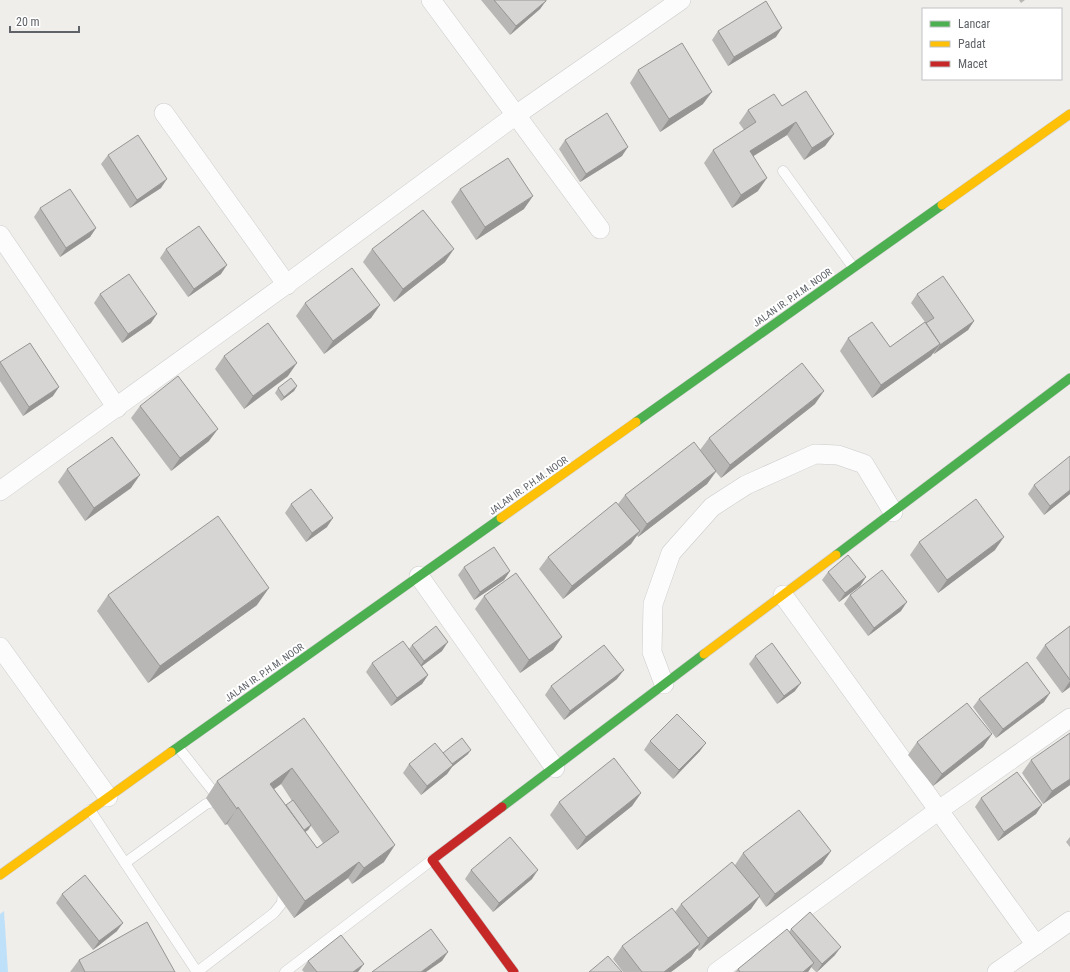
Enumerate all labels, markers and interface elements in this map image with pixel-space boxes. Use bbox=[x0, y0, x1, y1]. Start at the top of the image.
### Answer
scale bar bbox=[10, 8, 79, 34]
legend bbox=[922, 8, 1062, 80]
text: 20 m bbox=[16, 15, 40, 29]
text: Lancar bbox=[958, 17, 991, 31]
text: Padat bbox=[958, 37, 986, 51]
text: Macet bbox=[958, 57, 988, 71]
street label: JALAN IR. P.H.M. NOOR bbox=[751, 266, 834, 329]
street label: JALAN IR. P.H.M. NOOR bbox=[487, 454, 570, 517]
street label: JALAN IR. P.H.M. NOOR bbox=[223, 641, 306, 704]

